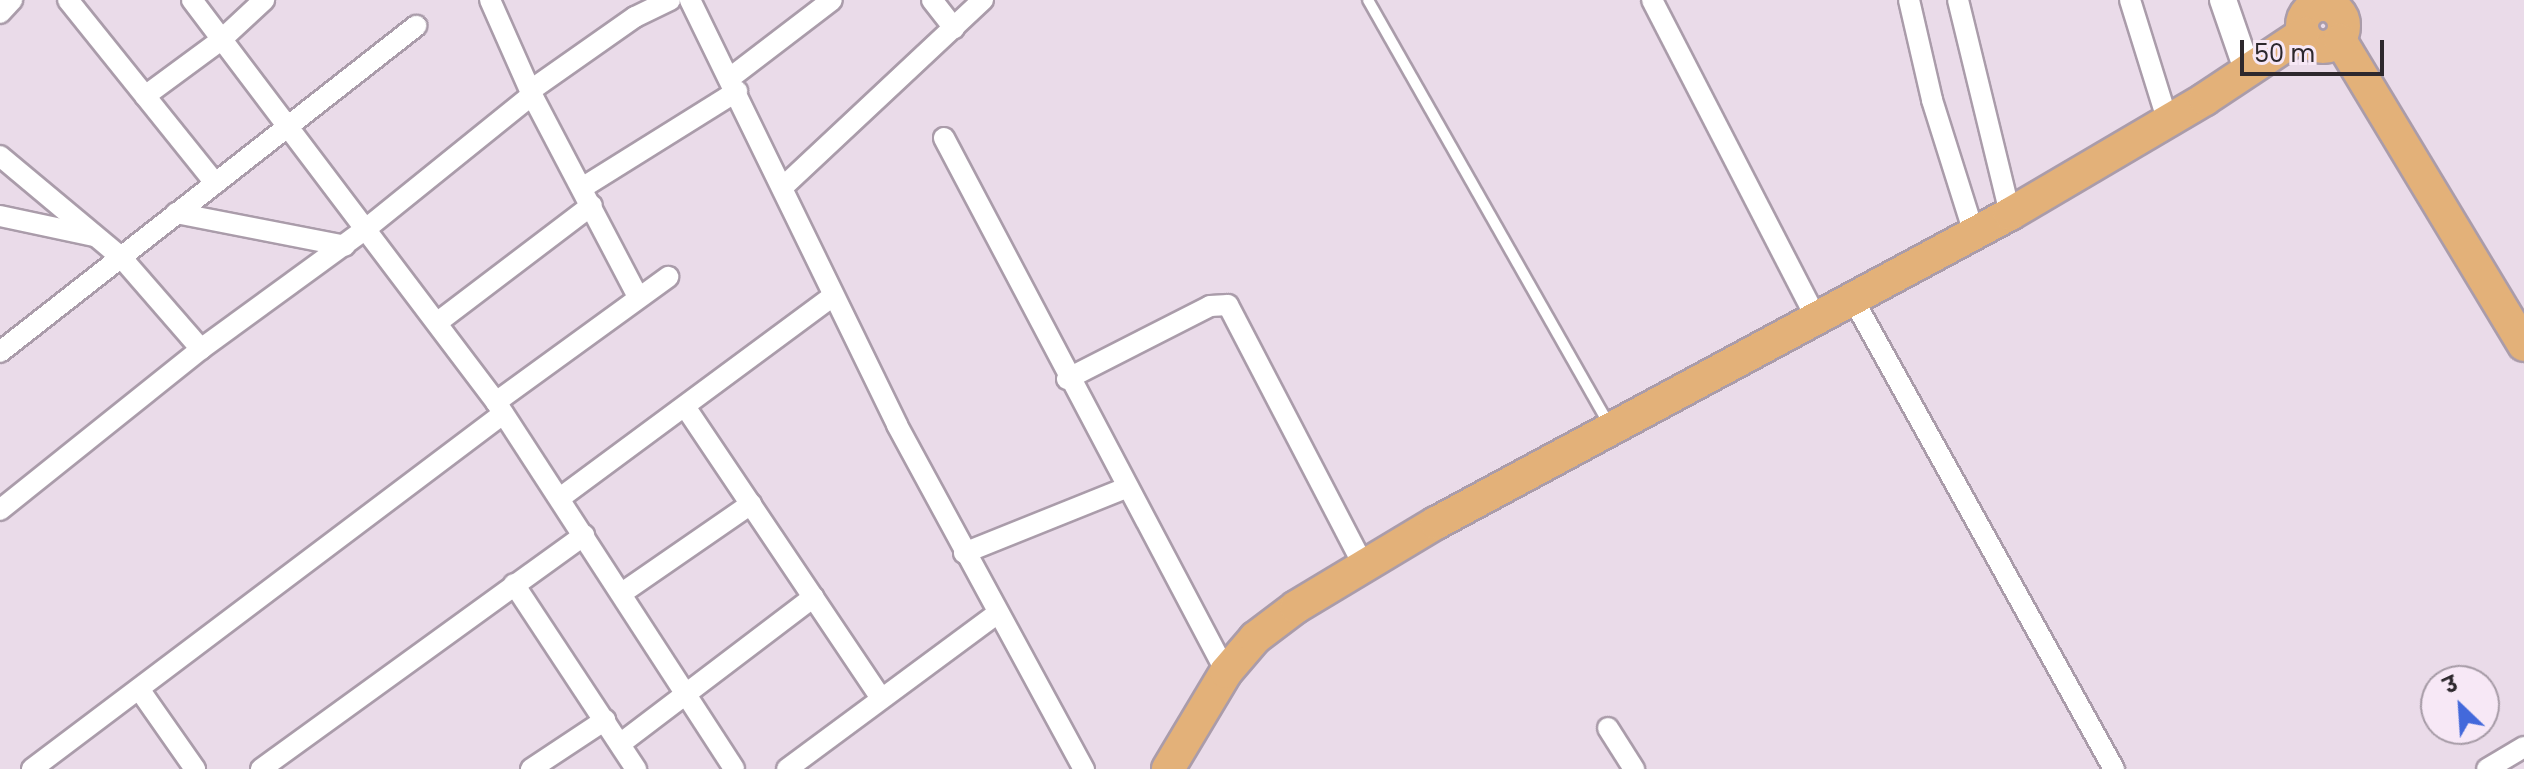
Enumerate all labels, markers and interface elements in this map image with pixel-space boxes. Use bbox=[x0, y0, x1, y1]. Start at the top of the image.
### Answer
scale bar bbox=[2244, 24, 2388, 74]
text: 50 m bbox=[2254, 37, 2315, 70]
north arrow bbox=[2420, 665, 2500, 745]
text: उ bbox=[2438, 668, 2463, 701]

